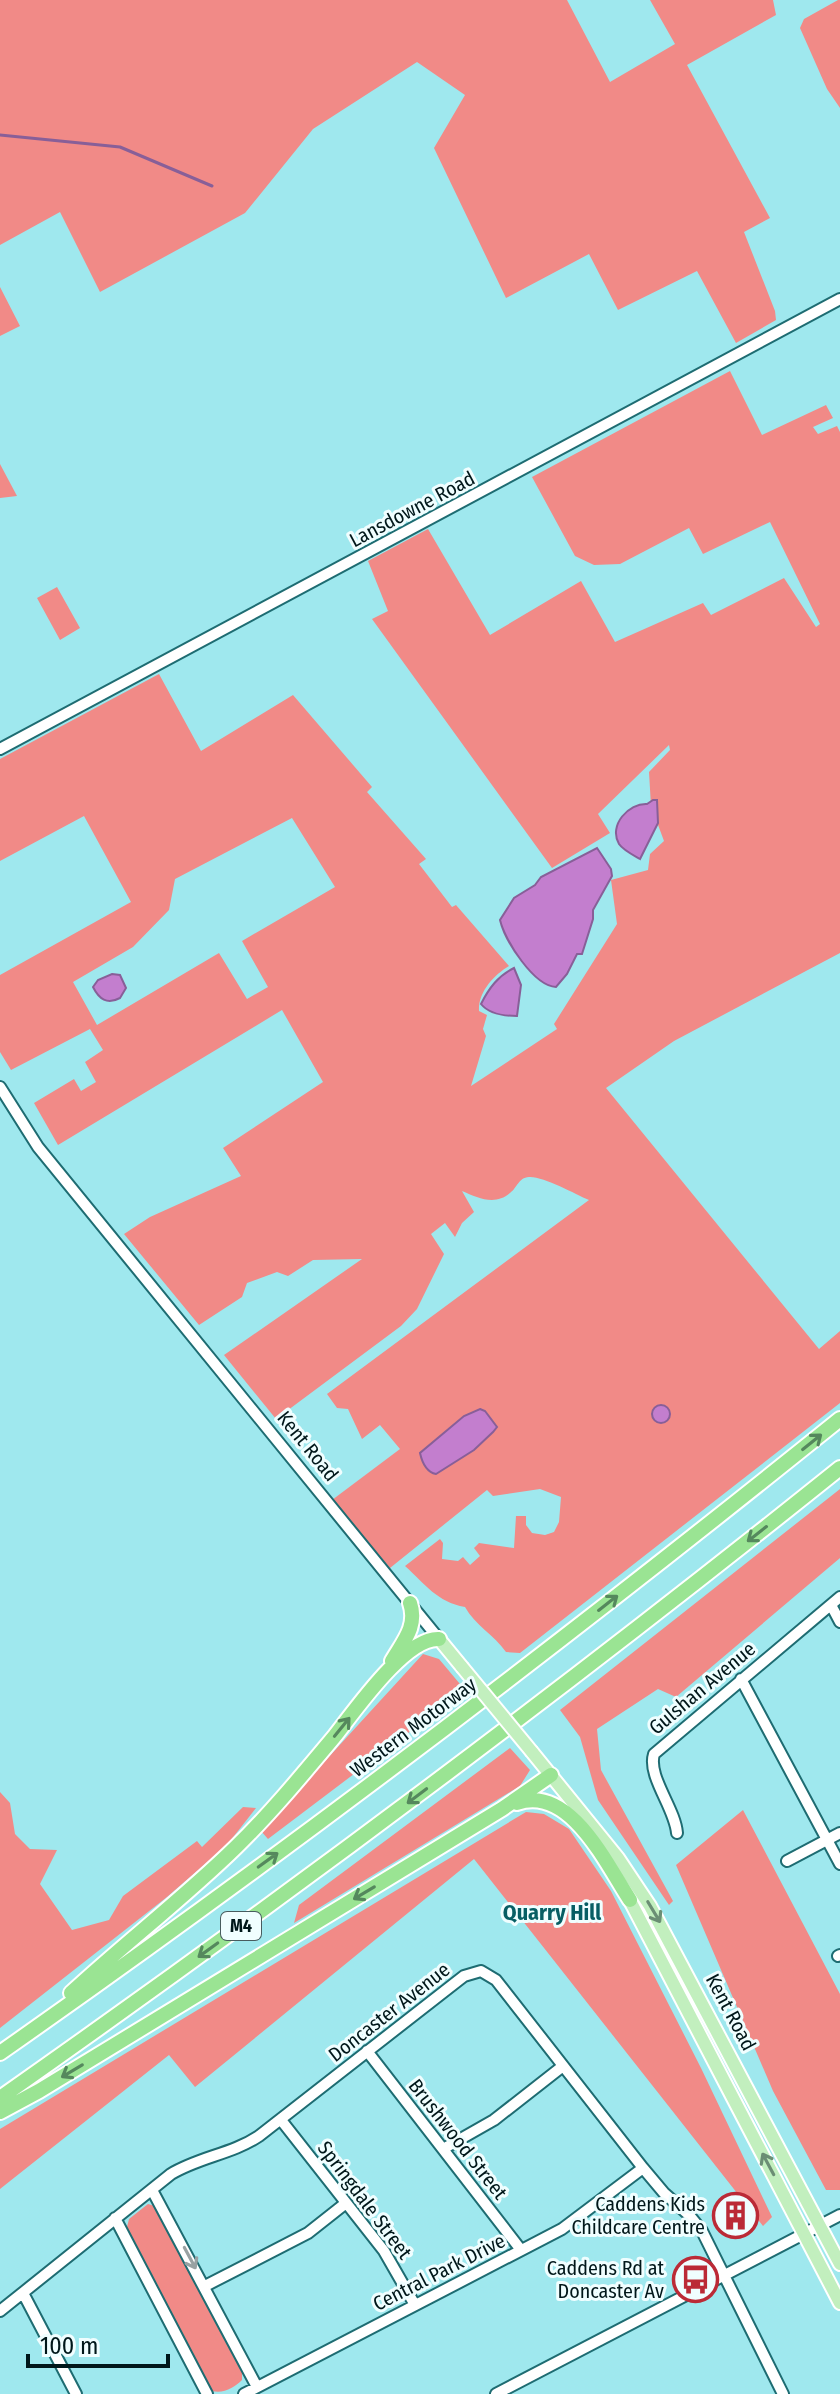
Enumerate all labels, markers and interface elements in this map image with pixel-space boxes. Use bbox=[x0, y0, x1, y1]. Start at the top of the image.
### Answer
street label: Lansdowne Road bbox=[345, 466, 479, 552]
street label: Kent Road bbox=[272, 1406, 344, 1486]
one-way arrow bbox=[802, 1433, 823, 1451]
one-way arrow bbox=[747, 1525, 768, 1542]
one-way arrow bbox=[597, 1594, 618, 1612]
street label: Gulshan Avenue bbox=[644, 1637, 760, 1739]
street label: Western Motorway bbox=[345, 1672, 481, 1782]
one-way arrow bbox=[333, 1717, 351, 1737]
one-way arrow bbox=[407, 1787, 428, 1804]
one-way arrow bbox=[256, 1852, 278, 1868]
one-way arrow bbox=[353, 1885, 376, 1901]
district label: Quarry Hill bbox=[503, 1899, 602, 1926]
one-way arrow bbox=[646, 1900, 662, 1923]
road number: M4 bbox=[221, 1912, 261, 1940]
one-way arrow bbox=[198, 1942, 219, 1959]
street label: Doncaster Avenue bbox=[324, 1957, 454, 2067]
street label: Kent Road bbox=[701, 1970, 761, 2054]
one-way arrow bbox=[61, 2063, 84, 2079]
street label: Brushwood Street bbox=[404, 2074, 513, 2204]
street label: Springdale Street bbox=[313, 2136, 417, 2264]
one-way arrow bbox=[760, 2153, 776, 2177]
building icon: Caddens Kids Childcare Centre bbox=[712, 2191, 760, 2239]
place label: Caddens Kids Childcare Centre bbox=[571, 2192, 705, 2239]
street label: Central Park Drive bbox=[369, 2228, 509, 2316]
one-way arrow bbox=[182, 2245, 198, 2269]
bus stop icon: Caddens Rd at Doncaster Av bbox=[671, 2255, 719, 2303]
place label: Caddens Rd at Doncaster Av bbox=[547, 2256, 664, 2303]
scale bar bbox=[28, 2318, 168, 2368]
text: 100 m bbox=[40, 2332, 98, 2360]

